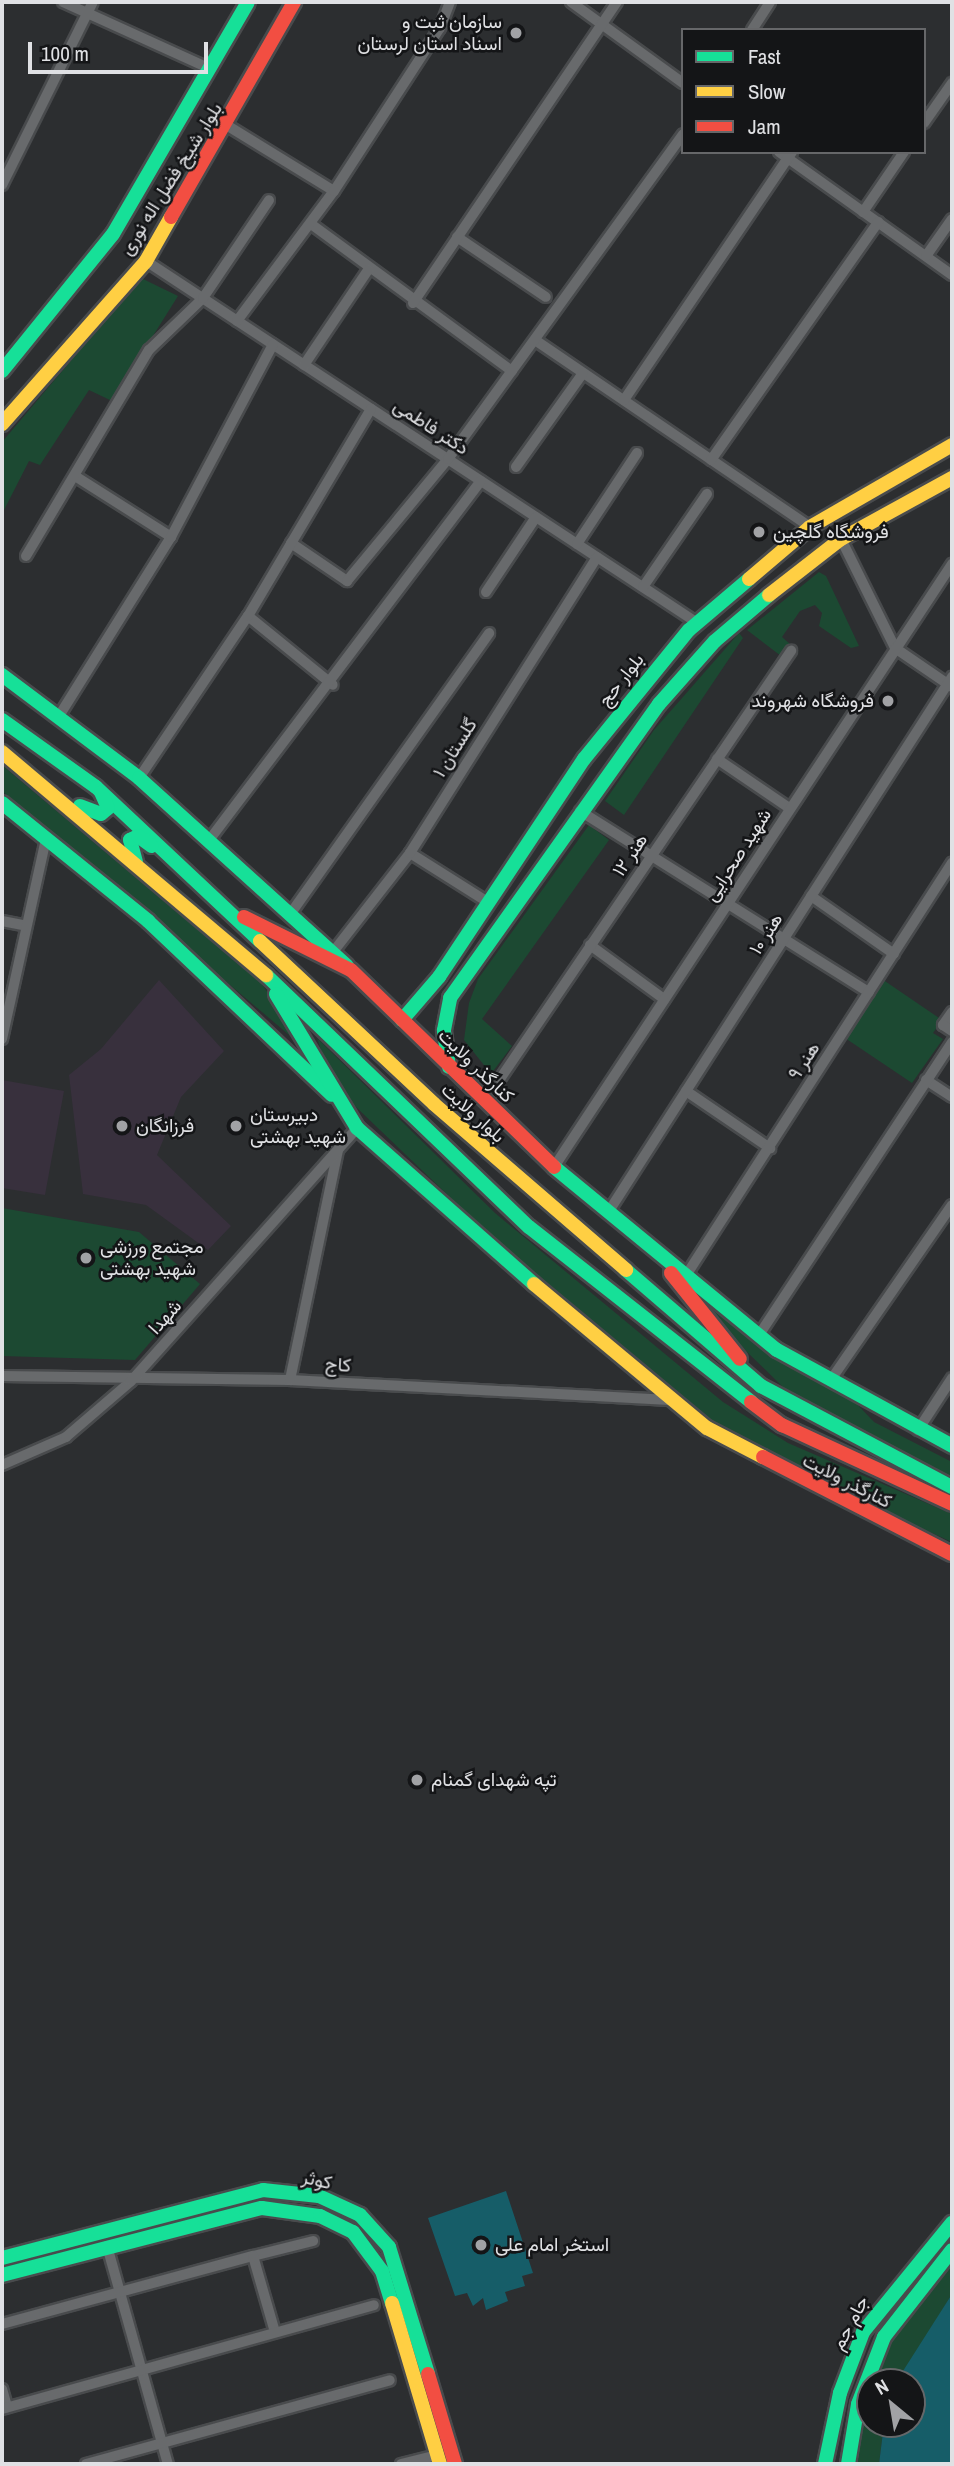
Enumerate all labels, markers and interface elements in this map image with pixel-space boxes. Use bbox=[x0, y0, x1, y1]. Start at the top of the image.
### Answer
place label: سازمان ثبت و اسناد استان لرستان bbox=[358, 11, 502, 55]
marker: سازمان ثبت و اسناد استان لرستان bbox=[508, 25, 524, 41]
scale bar bbox=[32, 28, 212, 72]
legend bbox=[681, 28, 926, 154]
text: 100 m bbox=[41, 39, 89, 68]
text: Fast bbox=[748, 42, 781, 71]
text: Slow bbox=[748, 77, 785, 106]
street label: بلوار شیخ فضل اله نوری bbox=[115, 99, 227, 259]
text: Jam bbox=[748, 112, 781, 141]
street label: دکتر فاطمی bbox=[389, 394, 473, 460]
place label: فروشگاه گلچین bbox=[773, 521, 889, 543]
marker: فروشگاه گلچین bbox=[751, 524, 767, 540]
street label: بلوار حج bbox=[593, 649, 649, 711]
place label: فروشگاه شهروند bbox=[752, 690, 874, 712]
marker: فروشگاه شهروند bbox=[880, 693, 896, 709]
street label: گلستان ۱ bbox=[428, 714, 482, 782]
street label: شهید صحرایی bbox=[700, 804, 776, 906]
street label: هنر ۱۲ bbox=[607, 829, 653, 881]
street label: هنر ۱۰ bbox=[744, 909, 788, 959]
street label: کنارگذر ولایت bbox=[433, 1024, 519, 1108]
street label: هنر ۹ bbox=[783, 1038, 825, 1084]
street label: بلوار ولایت bbox=[436, 1078, 510, 1148]
place label: دبیرستان شهید بهشتی bbox=[250, 1104, 346, 1148]
place label: فرزانگان bbox=[136, 1115, 194, 1137]
marker: فرزانگان bbox=[114, 1118, 130, 1134]
marker: دبیرستان شهید بهشتی bbox=[228, 1118, 244, 1134]
place label: مجتمع ورزشی شهید بهشتی bbox=[100, 1236, 204, 1280]
marker: مجتمع ورزشی شهید بهشتی bbox=[78, 1250, 94, 1266]
street label: شهدا bbox=[143, 1295, 187, 1339]
street label: کاج bbox=[324, 1353, 352, 1377]
street label: کنارگذر ولایت bbox=[799, 1449, 895, 1513]
place label: تپه شهدای گمنام bbox=[431, 1769, 557, 1791]
marker: تپه شهدای گمنام bbox=[409, 1772, 425, 1788]
street label: کوثر bbox=[300, 2166, 334, 2194]
place label: استخر امام علی bbox=[495, 2234, 609, 2256]
marker: استخر امام علی bbox=[473, 2237, 489, 2253]
street label: جام جم bbox=[826, 2292, 874, 2354]
north arrow bbox=[856, 2368, 926, 2438]
text: N bbox=[870, 2372, 893, 2401]

